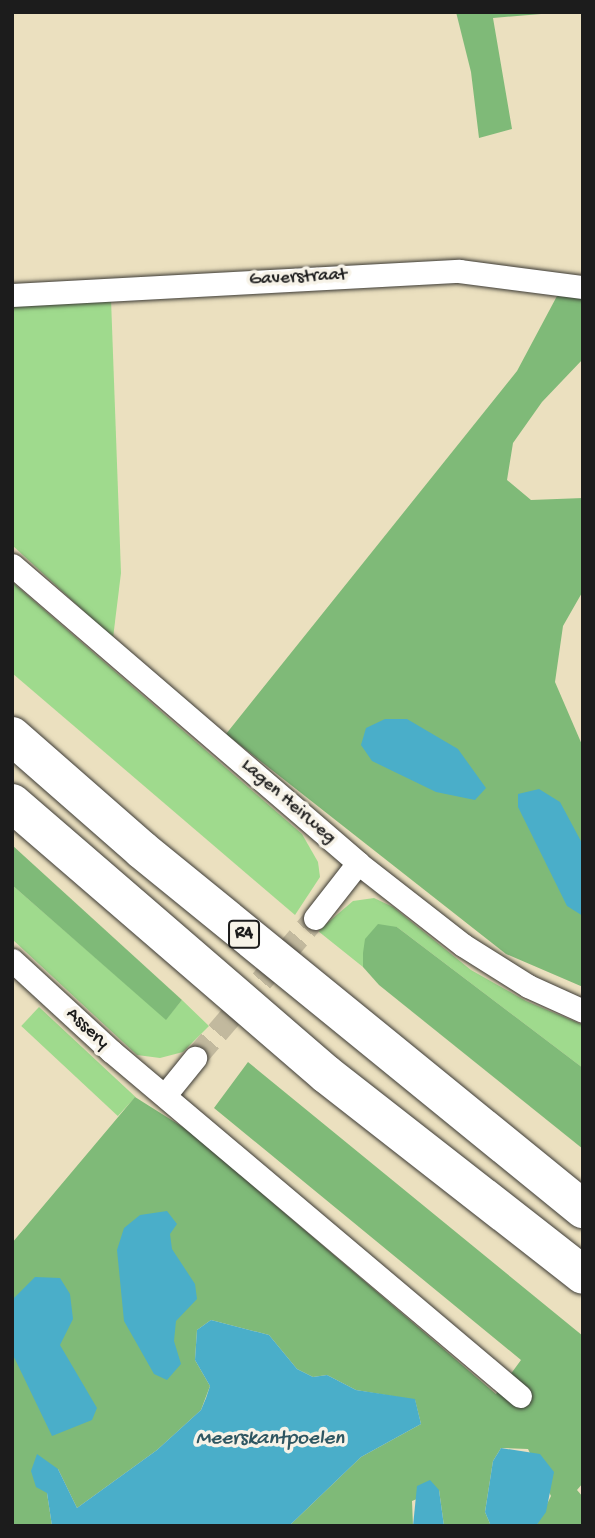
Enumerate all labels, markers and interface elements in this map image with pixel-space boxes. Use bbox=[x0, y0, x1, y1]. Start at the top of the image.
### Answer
street label: Gaverstraat bbox=[249, 264, 347, 292]
street label: Lagen Heirweg bbox=[236, 755, 340, 849]
road number: R4 bbox=[226, 919, 262, 948]
street label: Assery bbox=[61, 1003, 113, 1055]
water label: Meerskantpoelen bbox=[196, 1427, 344, 1453]

